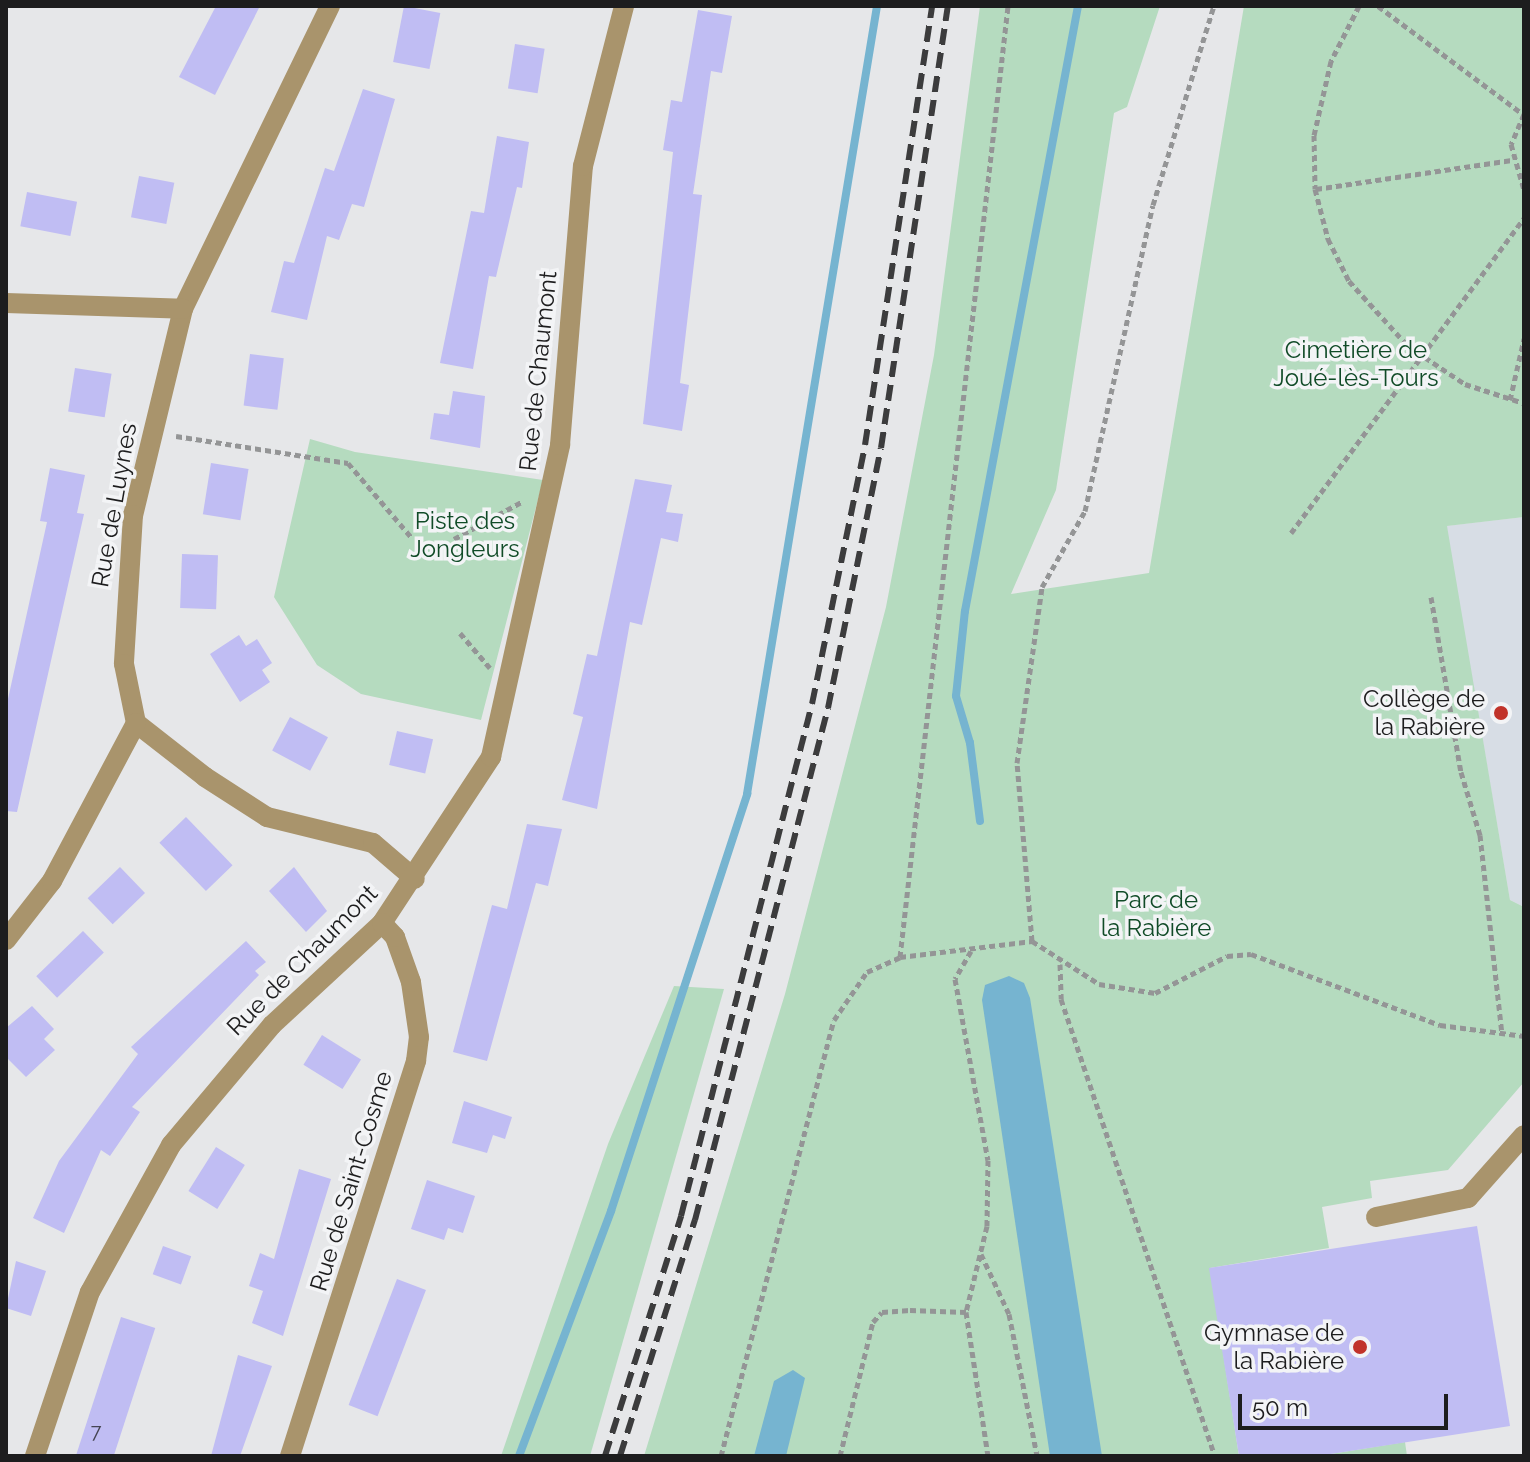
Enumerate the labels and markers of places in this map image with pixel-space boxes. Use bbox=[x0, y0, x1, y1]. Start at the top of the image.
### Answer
place label: Collège de la Rabière bbox=[1363, 685, 1485, 741]
marker: Collège de la Rabière bbox=[1492, 704, 1510, 722]
place label: Gymnase de la Rabière bbox=[1204, 1319, 1344, 1375]
marker: Gymnase de la Rabière bbox=[1351, 1338, 1369, 1356]

